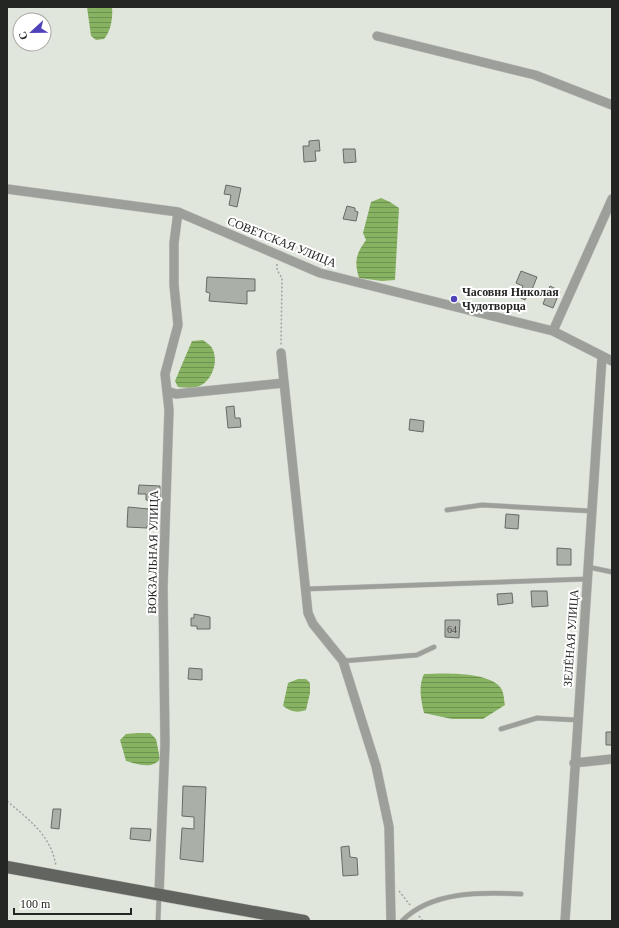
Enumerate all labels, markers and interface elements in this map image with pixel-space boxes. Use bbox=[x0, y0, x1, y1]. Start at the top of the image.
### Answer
north arrow bbox=[12, 12, 52, 52]
text: С bbox=[16, 30, 30, 42]
street label: СОВЕТСКАЯ УЛИЦА bbox=[225, 214, 339, 270]
place label: Часовня Николая Чудотворца bbox=[462, 285, 559, 313]
marker: Часовня Николая Чудотворца bbox=[449, 294, 459, 304]
street label: ВОКЗАЛЬНАЯ УЛИЦА bbox=[145, 490, 161, 614]
street label: ЗЕЛЁНАЯ УЛИЦА bbox=[561, 588, 581, 688]
house number: 64 bbox=[447, 624, 457, 635]
scale bar bbox=[14, 890, 131, 916]
text: 100 m bbox=[20, 897, 51, 911]

